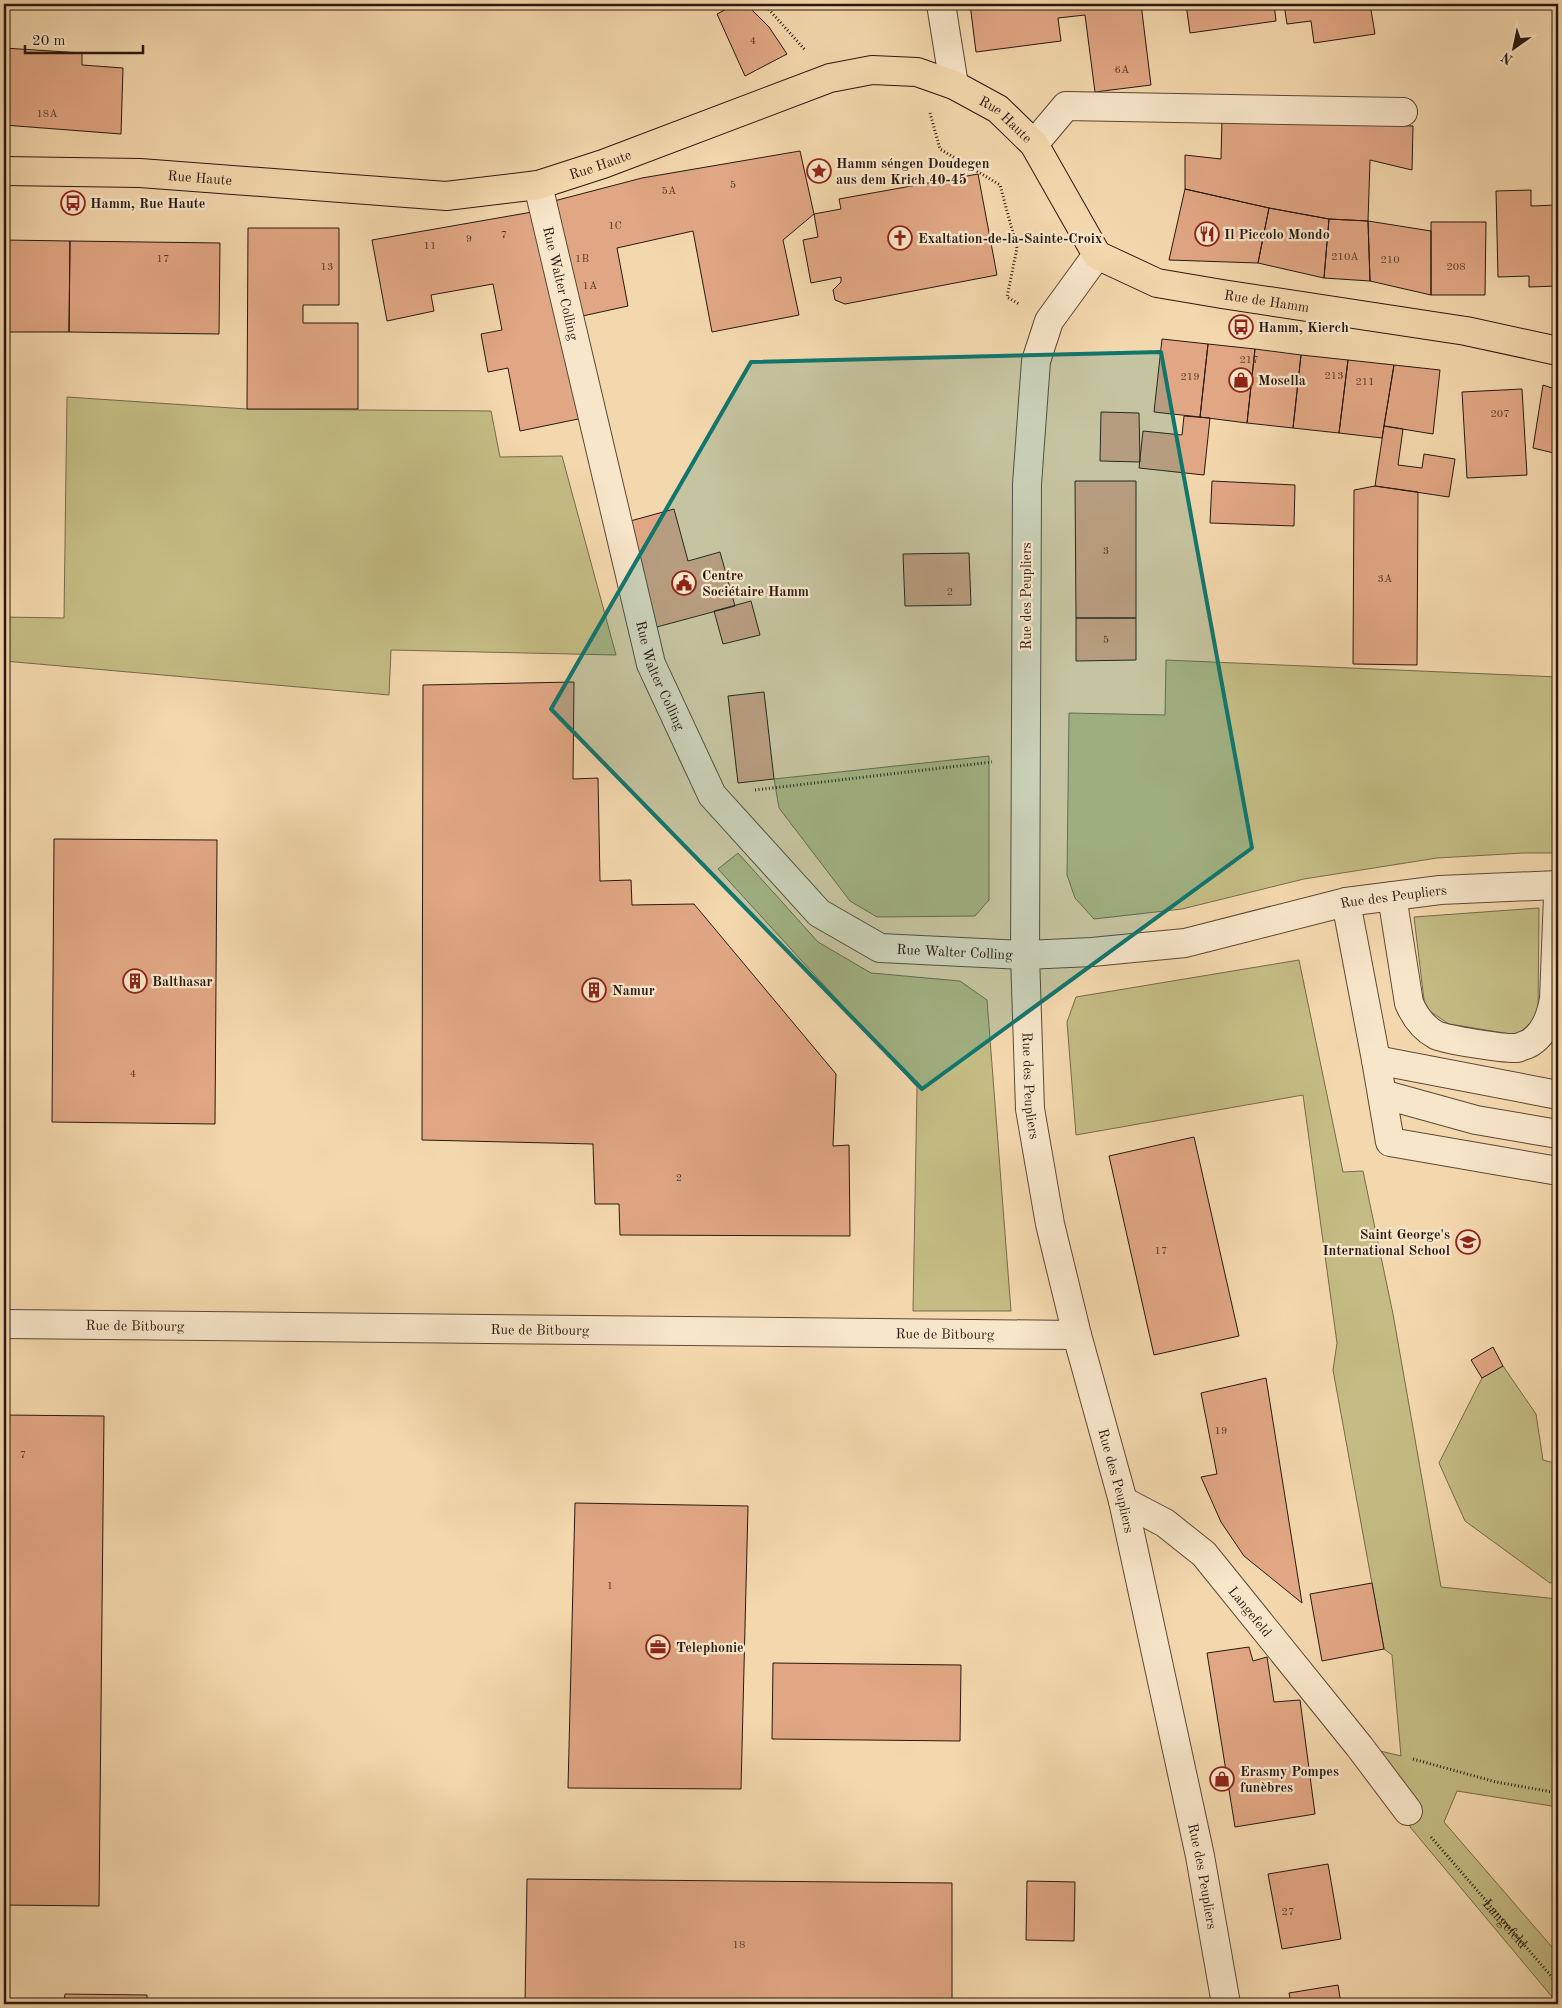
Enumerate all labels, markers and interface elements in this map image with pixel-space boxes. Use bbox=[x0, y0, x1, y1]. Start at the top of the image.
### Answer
scale bar bbox=[25, 22, 142, 54]
north arrow bbox=[1490, 22, 1540, 72]
text: 20 m bbox=[32, 34, 66, 49]
house number: 4 bbox=[750, 36, 756, 47]
text: N bbox=[1499, 49, 1516, 67]
house number: 6A bbox=[1115, 65, 1130, 76]
street label: Rue Haute bbox=[977, 94, 1034, 146]
house number: 18A bbox=[36, 109, 58, 120]
street label: Rue Haute bbox=[568, 148, 633, 182]
place label: Hamm séngen Doudegen aus dem Krich 40-45 bbox=[836, 157, 990, 187]
place icon: Hamm séngen Doudegen aus dem Krich 40-45 bbox=[806, 158, 832, 184]
street label: Rue Haute bbox=[167, 169, 233, 188]
house number: 5 bbox=[730, 180, 736, 191]
house number: 5A bbox=[662, 186, 677, 197]
bus stop icon: Hamm, Rue Haute bbox=[60, 190, 86, 216]
place label: Hamm, Rue Haute bbox=[90, 197, 205, 211]
house number: 1C bbox=[608, 221, 622, 232]
restaurant icon: Il Piccolo Mondo bbox=[1194, 221, 1220, 247]
street label: Rue Walter Colling bbox=[540, 225, 580, 342]
church icon: Exaltation-de-la-Sainte-Croix bbox=[887, 225, 913, 251]
place label: Il Piccolo Mondo bbox=[1224, 228, 1330, 242]
house number: 7 bbox=[501, 230, 507, 241]
place label: Exaltation-de-la-Sainte-Croix bbox=[918, 232, 1102, 246]
house number: 9 bbox=[466, 234, 472, 245]
house number: 11 bbox=[424, 241, 436, 252]
house number: 210A bbox=[1331, 252, 1359, 263]
house number: 17 bbox=[157, 254, 169, 265]
house number: 1B bbox=[575, 254, 589, 265]
house number: 210 bbox=[1380, 255, 1400, 266]
house number: 13 bbox=[321, 262, 333, 273]
house number: 208 bbox=[1446, 262, 1466, 273]
house number: 1A bbox=[583, 281, 598, 292]
street label: Rue de Hamm bbox=[1223, 288, 1310, 315]
bus stop icon: Hamm, Kierch bbox=[1228, 314, 1254, 340]
place label: Hamm, Kierch bbox=[1258, 321, 1349, 335]
house number: 217 bbox=[1239, 355, 1259, 366]
shop icon: Mosella bbox=[1228, 367, 1254, 393]
house number: 213 bbox=[1324, 371, 1344, 382]
house number: 219 bbox=[1180, 372, 1200, 383]
place label: Mosella bbox=[1258, 374, 1306, 388]
house number: 211 bbox=[1355, 377, 1375, 388]
house number: 207 bbox=[1490, 409, 1510, 420]
street label: Rue des Peupliers bbox=[1020, 542, 1034, 650]
house number: 3 bbox=[1103, 546, 1109, 557]
place label: Centre Sociétaire Hamm bbox=[702, 569, 809, 599]
public building icon: Centre Sociétaire Hamm bbox=[671, 570, 697, 596]
house number: 3A bbox=[1378, 574, 1393, 585]
house number: 2 bbox=[947, 587, 953, 598]
street label: Rue Walter Colling bbox=[633, 620, 687, 733]
house number: 5 bbox=[1103, 635, 1109, 646]
street label: Rue des Peupliers bbox=[1339, 884, 1447, 911]
street label: Rue Walter Colling bbox=[896, 943, 1013, 962]
building icon: Balthasar bbox=[122, 968, 148, 994]
place label: Balthasar bbox=[152, 975, 213, 989]
building icon: Namur bbox=[581, 977, 607, 1003]
place label: Namur bbox=[612, 984, 655, 998]
street label: Rue des Peupliers bbox=[1020, 1032, 1041, 1141]
house number: 4 bbox=[130, 1069, 136, 1080]
house number: 2 bbox=[676, 1173, 682, 1184]
place label: Saint George's International School bbox=[1322, 1228, 1450, 1258]
school or university icon: Saint George's International School bbox=[1455, 1229, 1481, 1255]
house number: 17 bbox=[1155, 1246, 1167, 1257]
street label: Rue de Bitbourg bbox=[85, 1319, 185, 1334]
street label: Rue de Bitbourg bbox=[490, 1323, 590, 1338]
street label: Rue de Bitbourg bbox=[895, 1327, 995, 1342]
house number: 19 bbox=[1215, 1426, 1227, 1437]
street label: Rue des Peupliers bbox=[1095, 1427, 1136, 1534]
house number: 7 bbox=[20, 1450, 26, 1461]
house number: 1 bbox=[607, 1581, 613, 1592]
street label: Langefeld bbox=[1225, 1584, 1274, 1640]
office icon: Telephonie bbox=[645, 1634, 671, 1660]
place label: Telephonie bbox=[676, 1641, 744, 1655]
place label: Erasmy Pompes funèbres bbox=[1240, 1765, 1339, 1795]
shop icon: Erasmy Pompes funèbres bbox=[1209, 1766, 1235, 1792]
street label: Rue des Peupliers bbox=[1185, 1822, 1219, 1930]
street label: Langefeld bbox=[1480, 1897, 1530, 1951]
house number: 27 bbox=[1282, 1907, 1294, 1918]
house number: 18 bbox=[733, 1940, 745, 1951]

